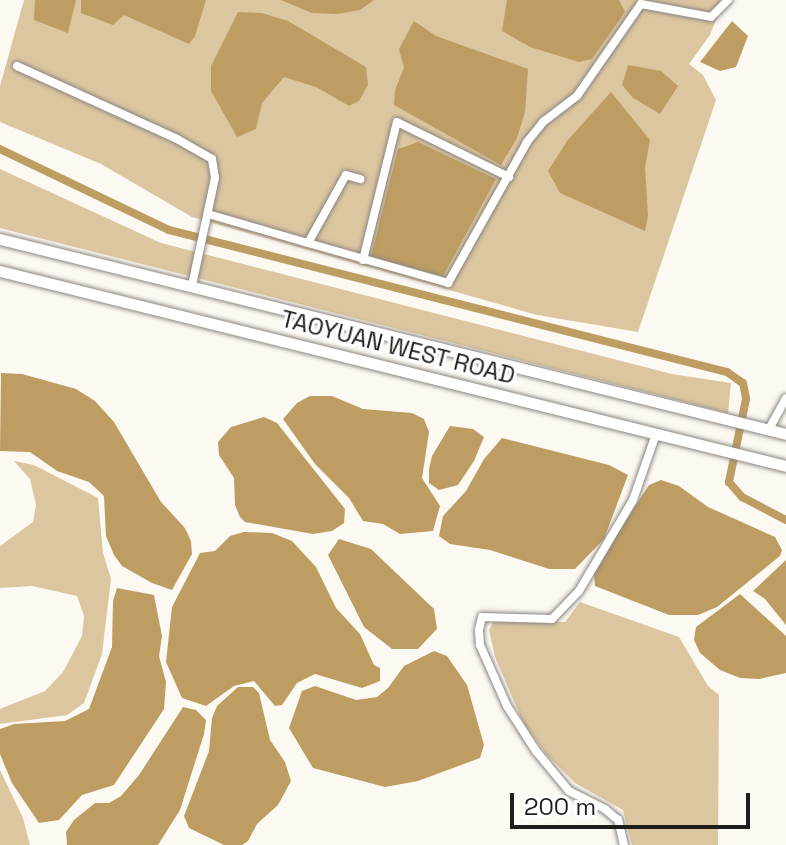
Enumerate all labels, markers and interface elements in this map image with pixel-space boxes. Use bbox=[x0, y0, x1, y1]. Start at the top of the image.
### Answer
street label: TAOYUAN WEST ROAD bbox=[278, 304, 518, 390]
scale bar bbox=[514, 777, 754, 827]
text: 200 m bbox=[524, 791, 596, 822]

